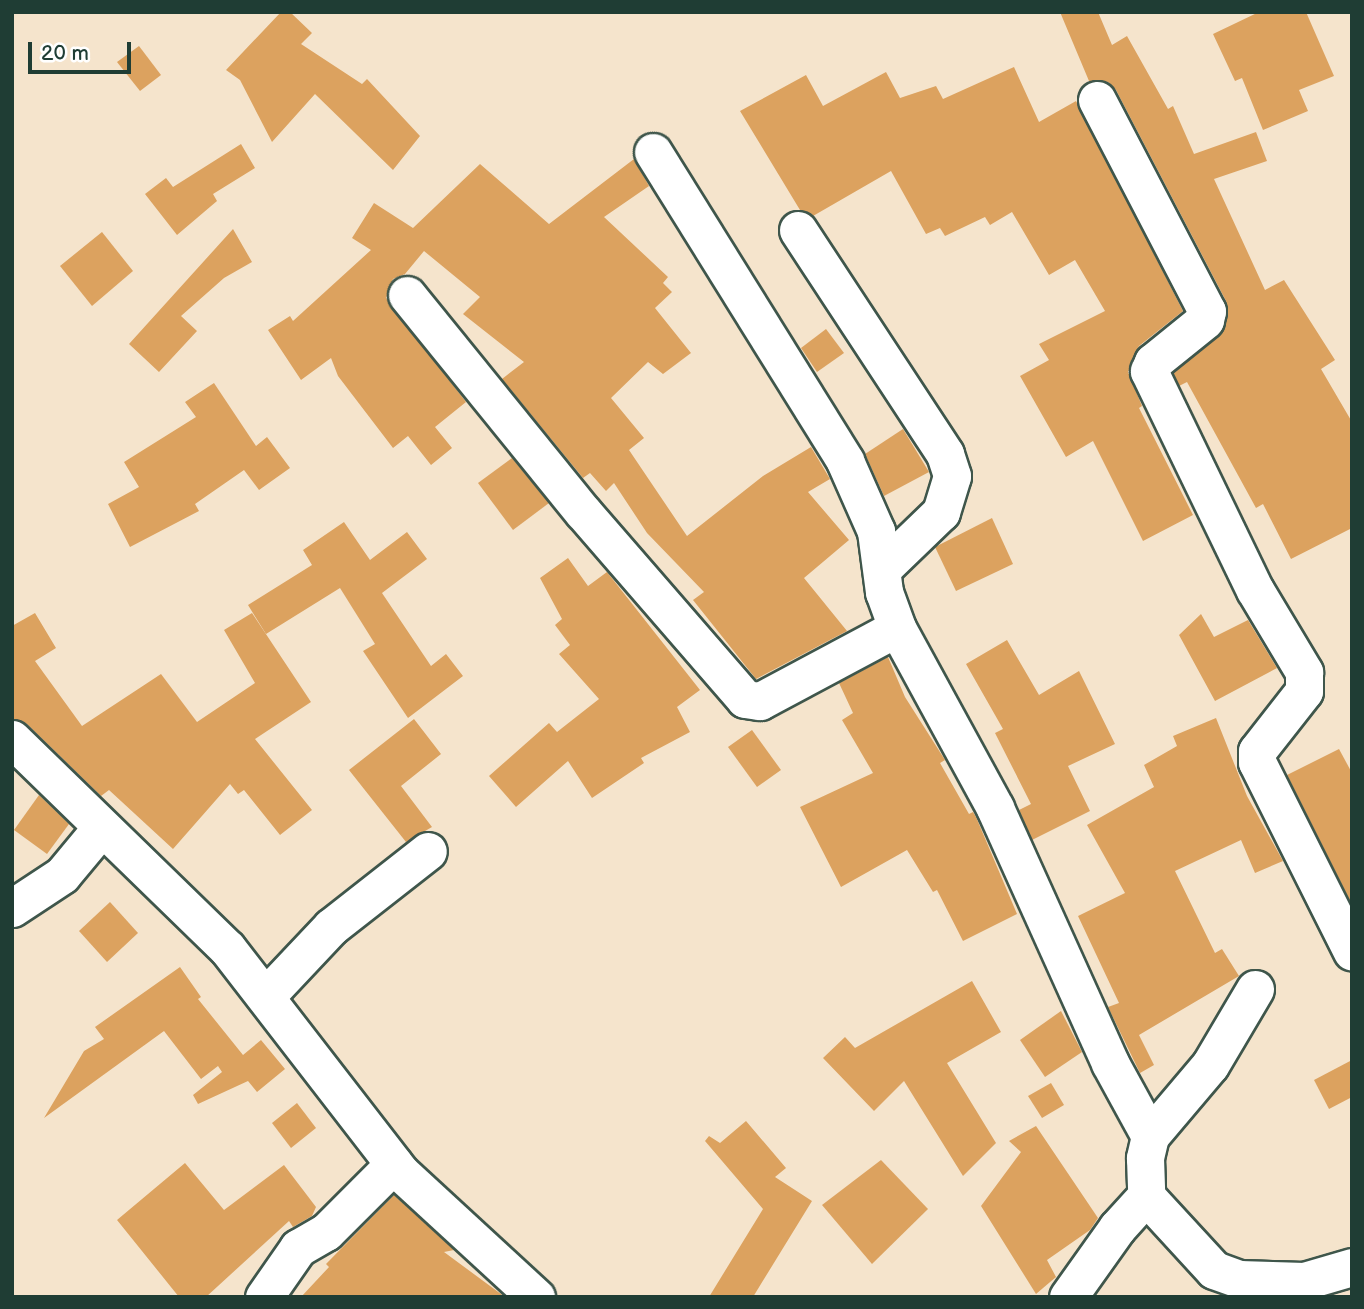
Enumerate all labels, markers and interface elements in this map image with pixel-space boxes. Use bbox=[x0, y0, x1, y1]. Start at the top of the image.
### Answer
scale bar bbox=[32, 28, 135, 72]
text: 20 m bbox=[41, 41, 89, 66]

